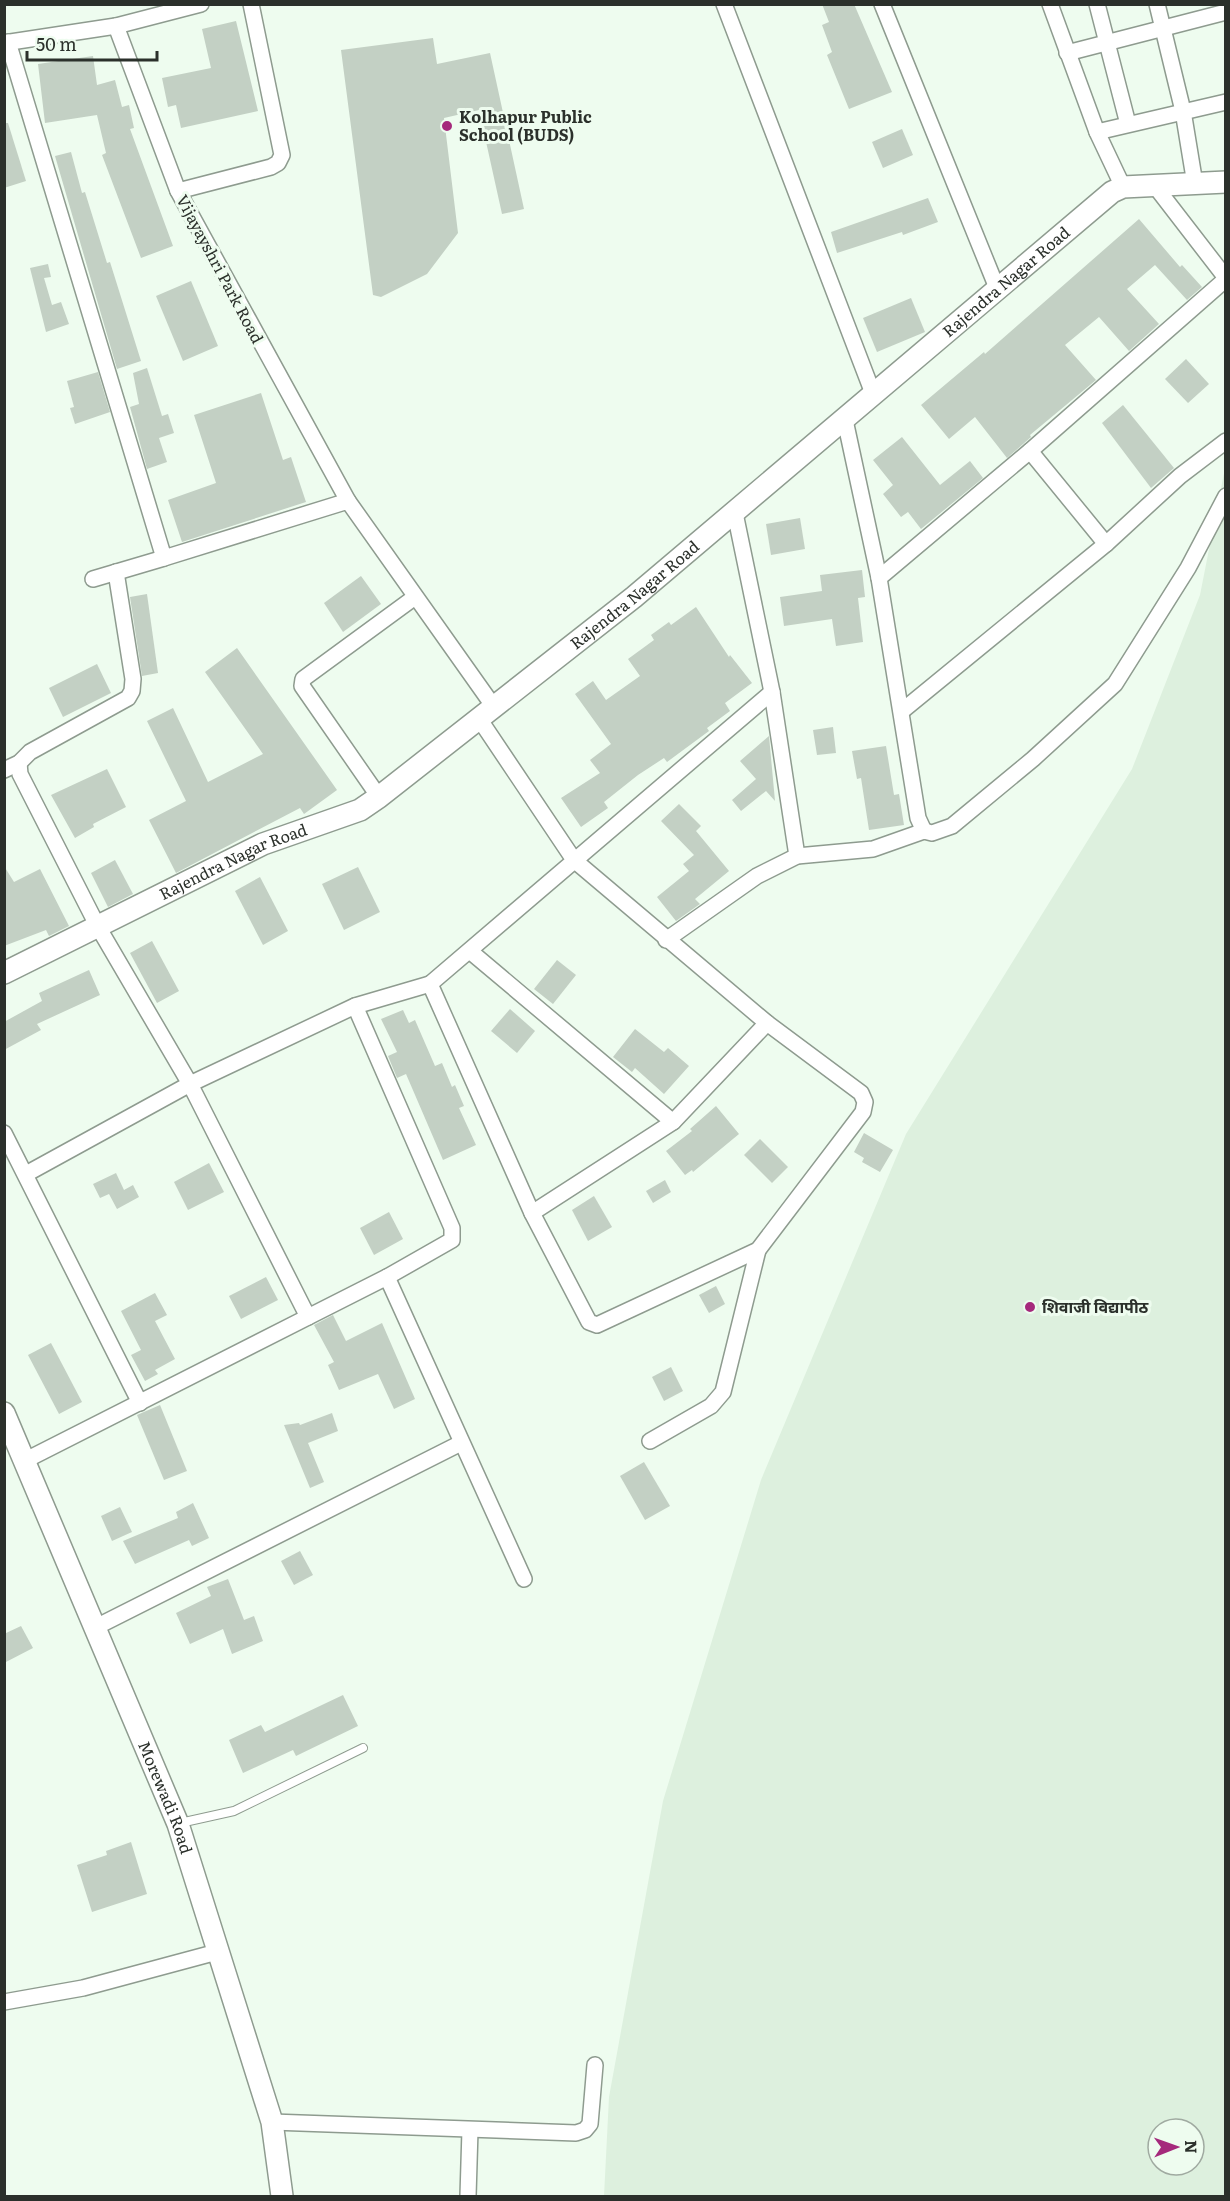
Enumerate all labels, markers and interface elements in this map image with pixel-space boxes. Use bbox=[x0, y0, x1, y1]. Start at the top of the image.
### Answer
scale bar bbox=[27, 24, 158, 62]
text: 50 m bbox=[36, 30, 77, 57]
place label: Kolhapur Public School (BUDS) bbox=[459, 104, 592, 146]
marker: Kolhapur Public School (BUDS) bbox=[440, 119, 454, 133]
street label: Vijayayshri Park Road bbox=[171, 190, 270, 348]
street label: Rajendra Nagar Road bbox=[936, 220, 1075, 342]
street label: Rajendra Nagar Road bbox=[564, 534, 704, 654]
street label: Rajendra Nagar Road bbox=[155, 816, 310, 905]
place label: शिवाजी विद्यापीठ bbox=[1042, 1294, 1150, 1318]
marker: शिवाजी विद्यापीठ bbox=[1023, 1300, 1037, 1314]
street label: Morewadi Road bbox=[133, 1737, 200, 1857]
north arrow bbox=[1146, 2117, 1206, 2177]
text: N bbox=[1180, 2140, 1204, 2154]

